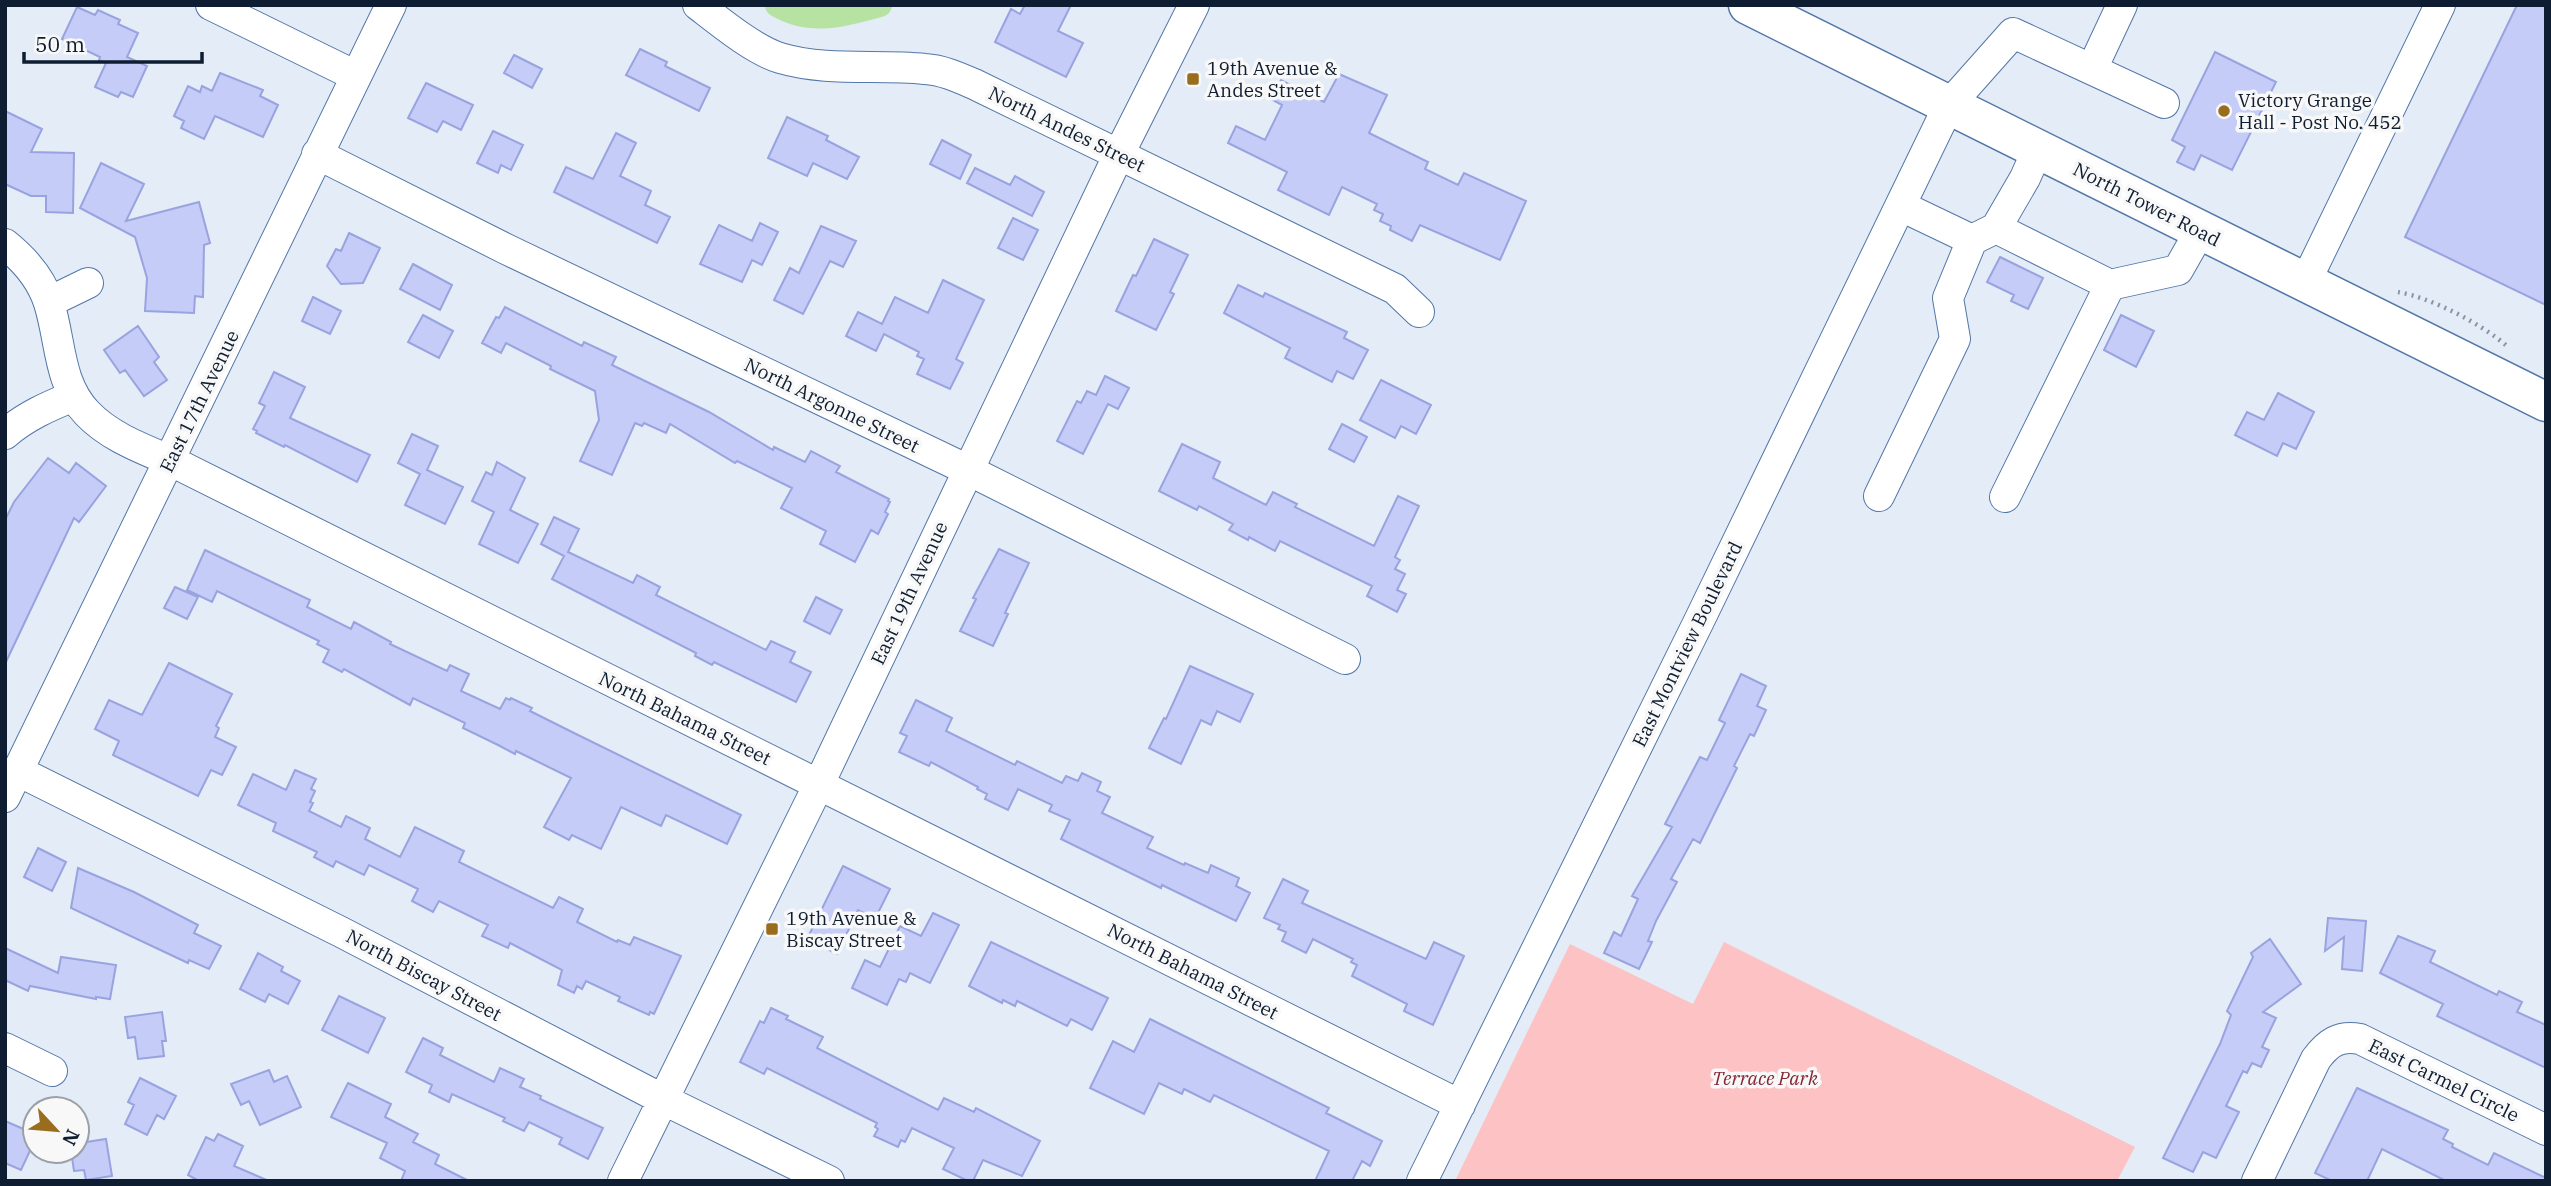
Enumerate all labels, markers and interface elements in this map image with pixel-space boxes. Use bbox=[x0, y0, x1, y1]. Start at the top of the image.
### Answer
scale bar bbox=[24, 21, 203, 65]
text: 50 m bbox=[35, 30, 85, 58]
place label: 19th Avenue & Andes Street bbox=[1207, 56, 1337, 102]
marker: 19th Avenue & Andes Street bbox=[1185, 71, 1201, 87]
street label: North Andes Street bbox=[985, 81, 1149, 177]
place label: Victory Grange Hall - Post No. 452 bbox=[2238, 88, 2402, 134]
marker: Victory Grange Hall - Post No. 452 bbox=[2216, 103, 2232, 119]
street label: North Tower Road bbox=[2069, 157, 2225, 251]
street label: East 17th Avenue bbox=[154, 326, 244, 476]
street label: North Argonne Street bbox=[741, 352, 924, 458]
street label: East 19th Avenue bbox=[865, 518, 953, 668]
street label: East Montview Boulevard bbox=[1627, 537, 1747, 751]
street label: North Bahama Street bbox=[595, 666, 775, 770]
place label: 19th Avenue & Biscay Street bbox=[786, 906, 916, 952]
street label: North Bahama Street bbox=[1104, 918, 1283, 1025]
marker: 19th Avenue & Biscay Street bbox=[764, 921, 780, 937]
street label: North Biscay Street bbox=[342, 924, 506, 1026]
street label: East Carmel Circle bbox=[2365, 1033, 2523, 1127]
park label: Terrace Park bbox=[1712, 1066, 1819, 1090]
north arrow bbox=[21, 1095, 91, 1165]
text: N bbox=[57, 1125, 85, 1149]

